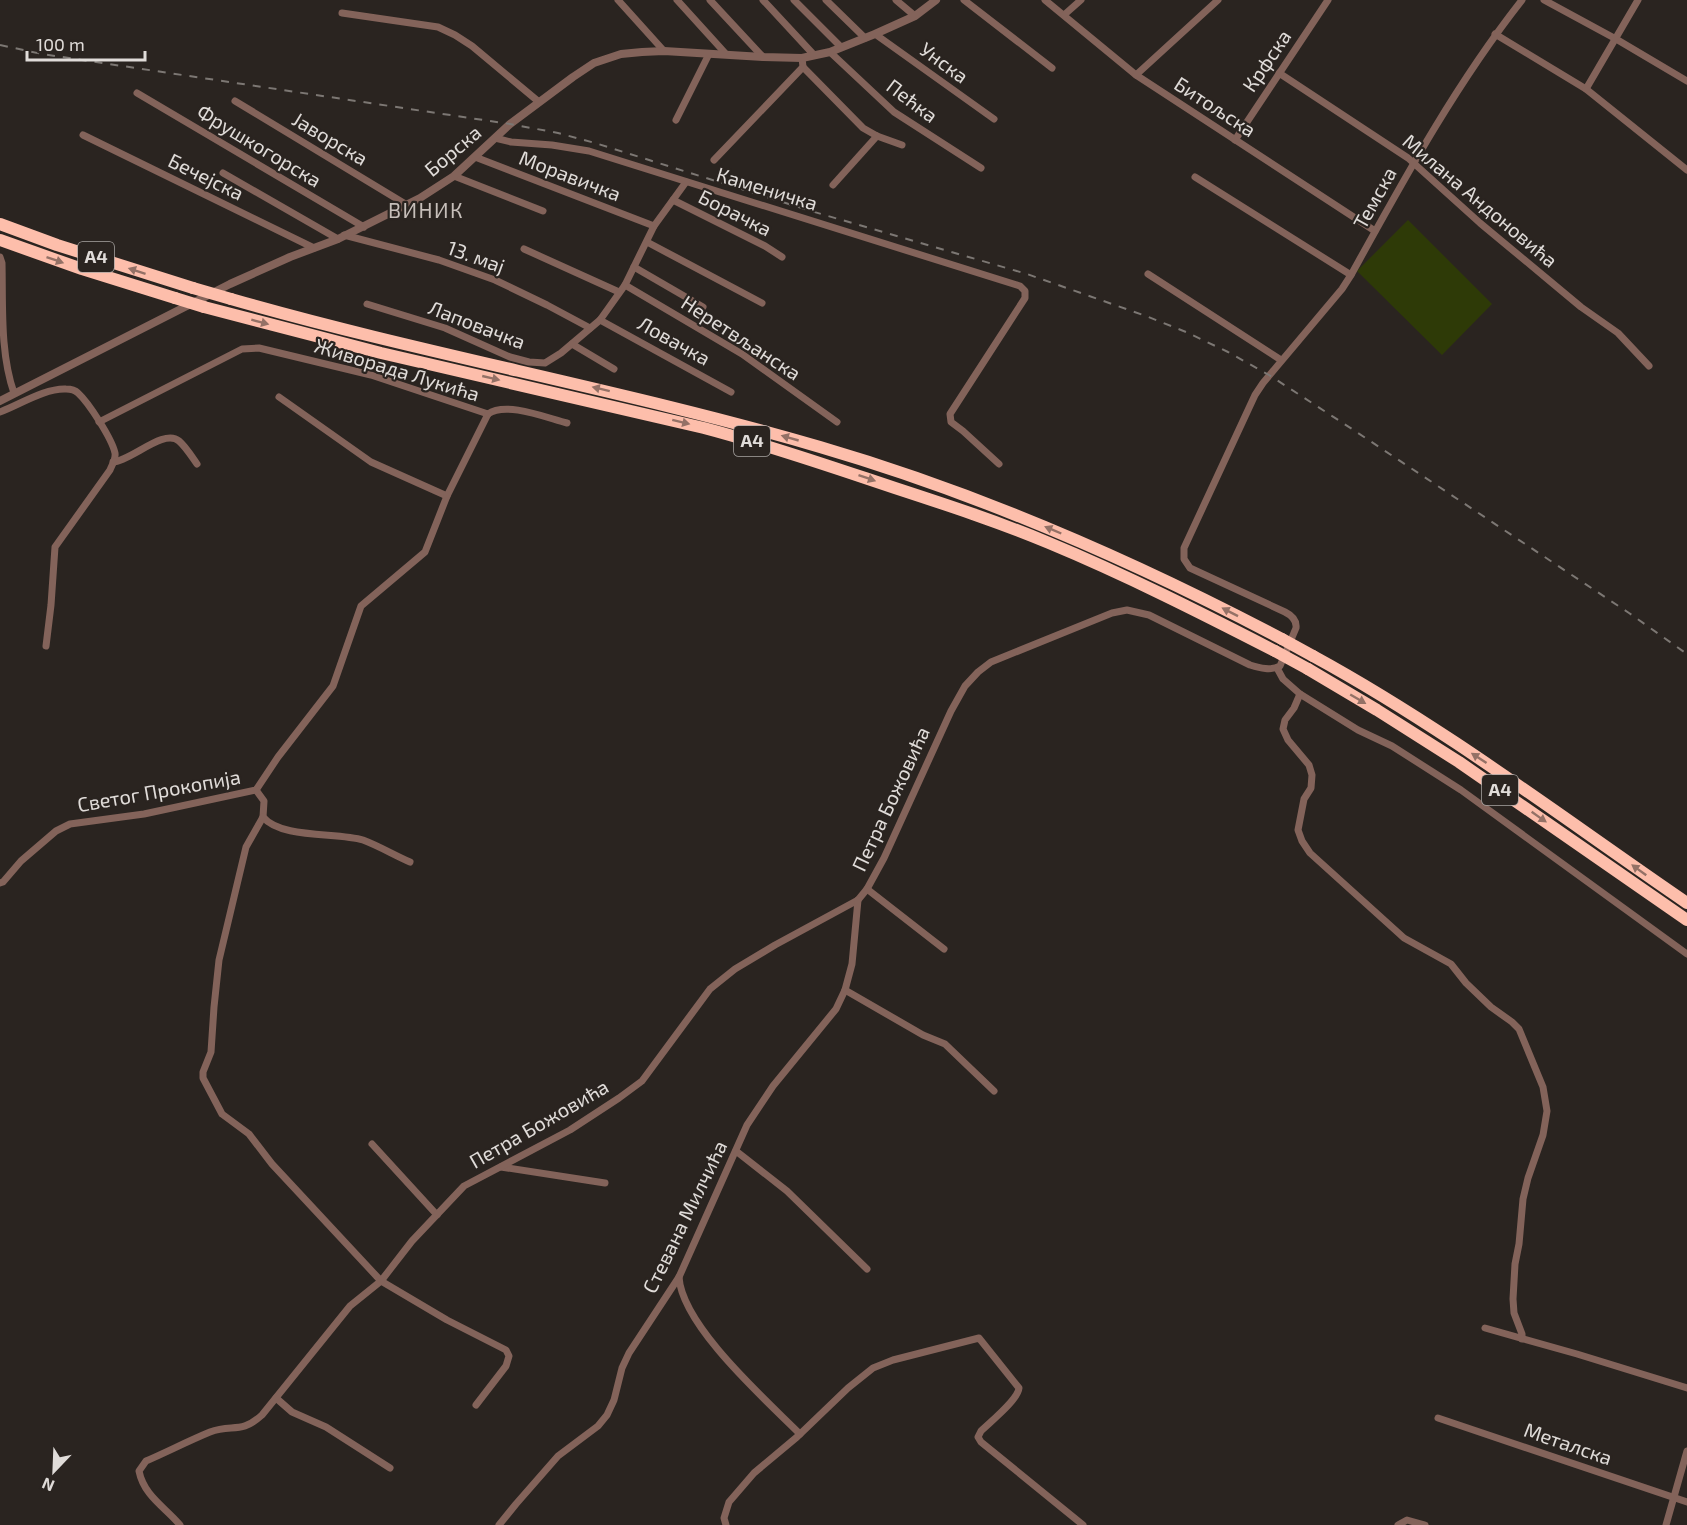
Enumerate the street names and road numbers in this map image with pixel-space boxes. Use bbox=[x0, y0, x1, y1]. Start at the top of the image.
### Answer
street label: Крфска bbox=[1237, 25, 1296, 96]
street label: Унска bbox=[916, 37, 973, 88]
street label: Битољска bbox=[1170, 71, 1261, 141]
street label: Пећка bbox=[882, 73, 943, 127]
street label: Фрушкогорска bbox=[193, 99, 326, 192]
street label: Јаворска bbox=[289, 106, 373, 170]
street label: Борска bbox=[419, 120, 486, 181]
street label: Милана Андоновића bbox=[1398, 129, 1563, 272]
street label: Моравичка bbox=[516, 145, 625, 205]
street label: Бечејска bbox=[165, 148, 248, 205]
street label: Каменичка bbox=[714, 161, 821, 215]
street label: Темска bbox=[1347, 163, 1401, 233]
street label: Борачка bbox=[695, 184, 776, 241]
street label: 13. мај bbox=[444, 235, 508, 277]
road number: A4 bbox=[78, 242, 114, 272]
street label: Неретвљанска bbox=[677, 290, 806, 385]
street label: Лаповачка bbox=[426, 295, 529, 353]
street label: Ловачка bbox=[634, 310, 715, 370]
street label: Живорада Лукића bbox=[312, 333, 483, 406]
road number: A4 bbox=[734, 426, 770, 456]
street label: Петра Божовића bbox=[846, 722, 934, 875]
street label: Светог Прокопија bbox=[75, 764, 242, 816]
road number: A4 bbox=[1482, 775, 1518, 805]
street label: Петра Божовића bbox=[465, 1074, 612, 1173]
street label: Стевана Милчића bbox=[637, 1136, 731, 1297]
street label: Металска bbox=[1521, 1417, 1616, 1469]

